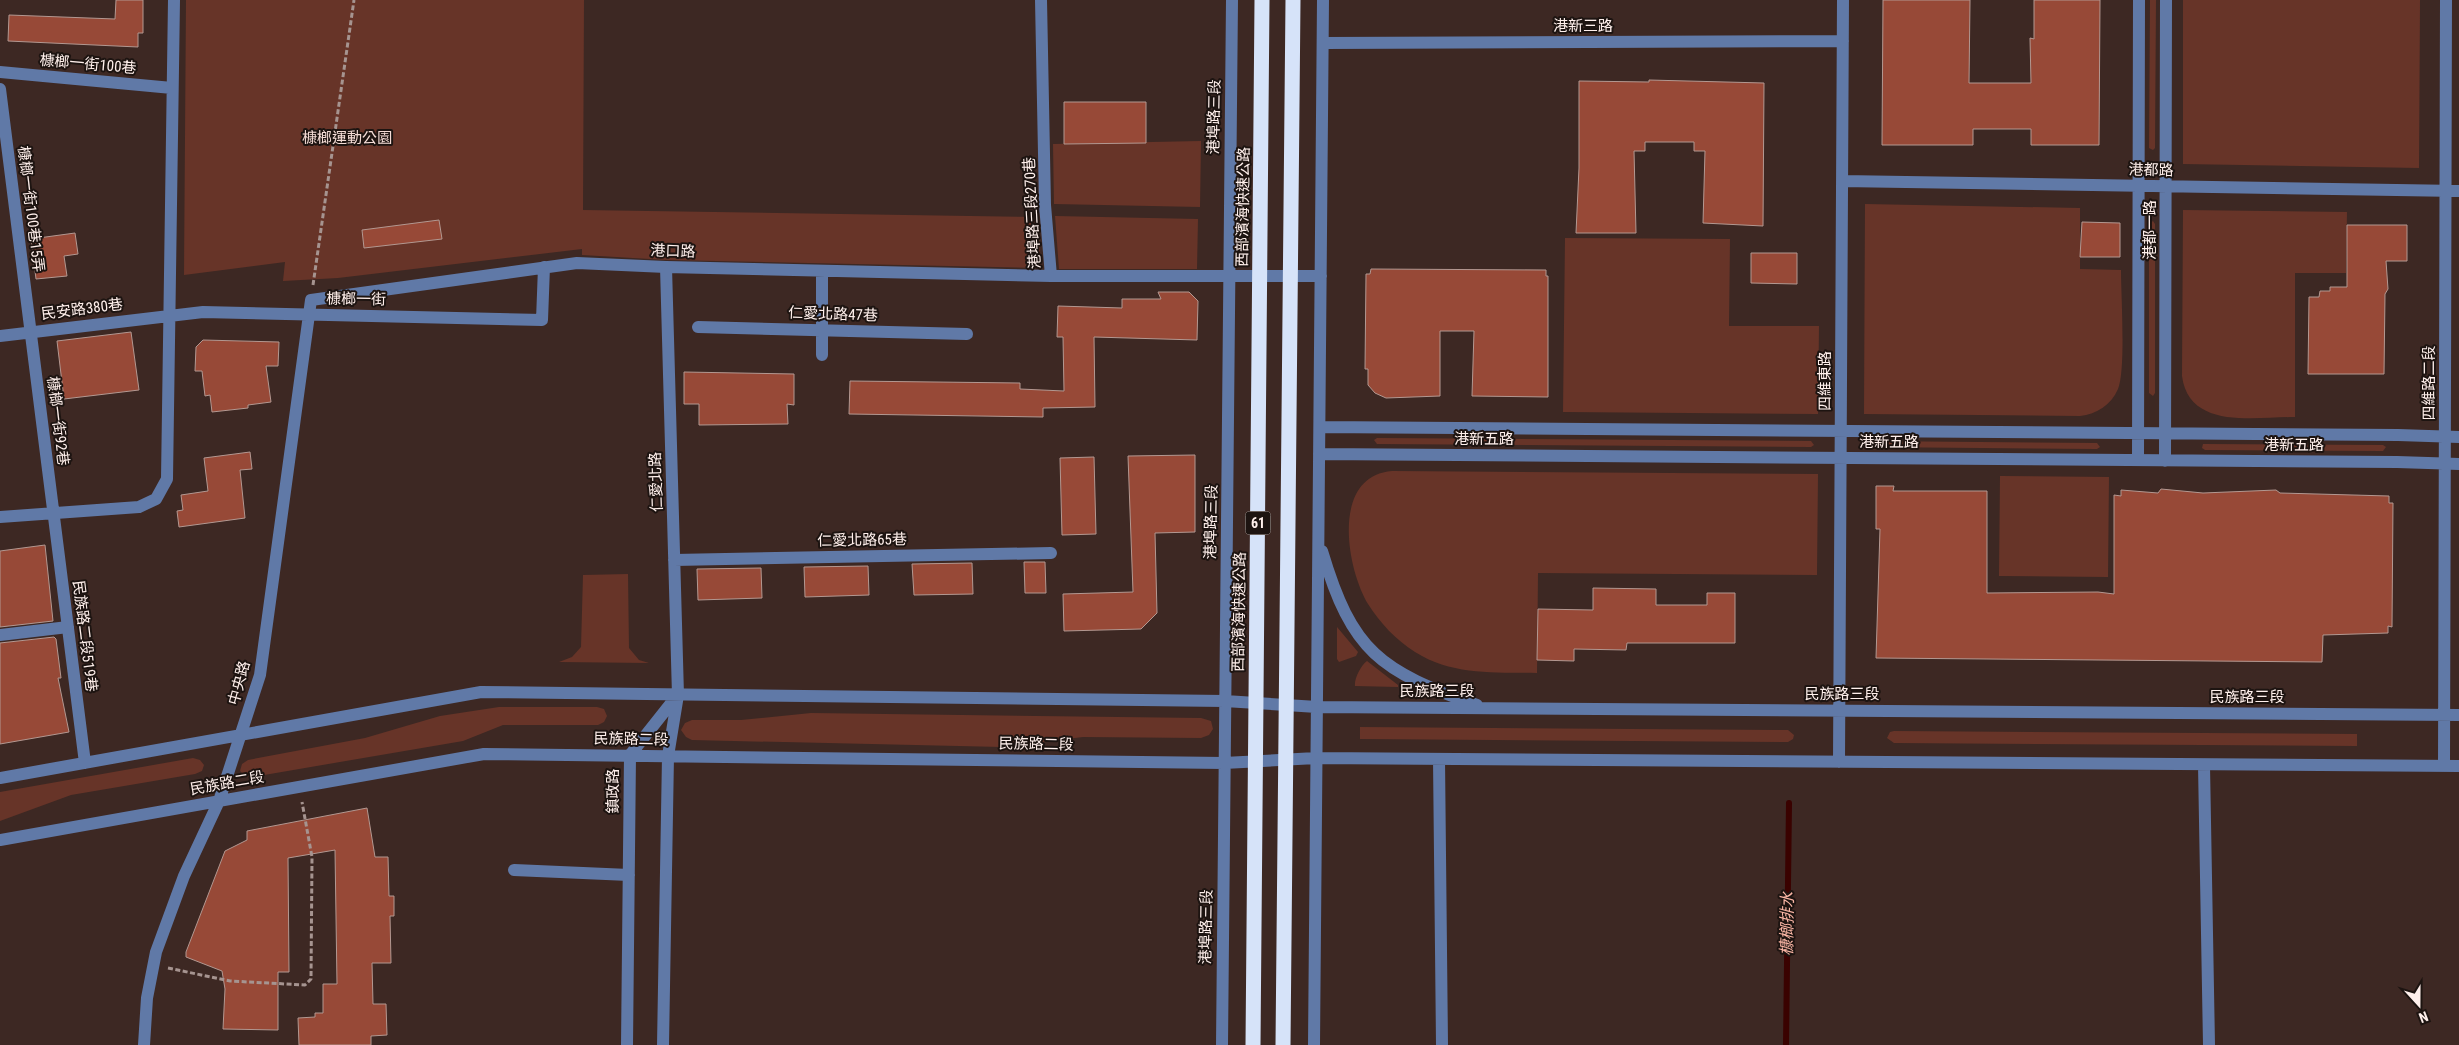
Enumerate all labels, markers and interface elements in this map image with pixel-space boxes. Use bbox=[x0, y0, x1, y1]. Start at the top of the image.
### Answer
street label: 港新三路 bbox=[1553, 17, 1613, 35]
street label: 槺榔一街100巷 bbox=[39, 51, 137, 77]
street label: 港埠路三段 bbox=[1204, 79, 1224, 155]
park label: 槺榔運動公園 bbox=[302, 129, 392, 147]
street label: 槺榔一街100巷15弄 bbox=[14, 145, 48, 273]
street label: 西部濱海快速公路 bbox=[1233, 147, 1253, 267]
street label: 港埠路三段270巷 bbox=[1020, 156, 1044, 270]
street label: 港都路 bbox=[2128, 161, 2174, 179]
street label: 港都一路 bbox=[2141, 200, 2159, 260]
street label: 港口路 bbox=[650, 241, 696, 261]
street label: 槺榔一街 bbox=[326, 289, 386, 309]
street label: 民安路380巷 bbox=[40, 295, 124, 323]
street label: 仁愛北路47巷 bbox=[788, 303, 878, 325]
street label: 四維路二段 bbox=[2420, 345, 2438, 421]
street label: 四維東路 bbox=[1816, 351, 1834, 411]
street label: 槺榔一街92巷 bbox=[44, 375, 72, 467]
street label: 港新五路 bbox=[1454, 430, 1514, 448]
street label: 港新五路 bbox=[1859, 433, 1919, 451]
street label: 港新五路 bbox=[2264, 436, 2324, 454]
street label: 仁愛北路 bbox=[646, 452, 666, 512]
street label: 港埠路三段 bbox=[1201, 484, 1221, 560]
road number: 61 bbox=[1246, 512, 1270, 534]
street label: 仁愛北路65巷 bbox=[817, 530, 907, 550]
street label: 西部濱海快速公路 bbox=[1229, 552, 1249, 672]
street label: 民族路二段519巷 bbox=[69, 579, 101, 693]
street label: 中央路 bbox=[224, 659, 254, 707]
street label: 民族路三段 bbox=[1399, 682, 1475, 700]
street label: 民族路三段 bbox=[1804, 685, 1880, 703]
street label: 民族路三段 bbox=[2209, 688, 2285, 706]
street label: 民族路二段 bbox=[593, 729, 669, 749]
street label: 民族路二段 bbox=[998, 734, 1074, 754]
street label: 民族路二段 bbox=[188, 768, 266, 798]
street label: 鎮政路 bbox=[604, 768, 622, 814]
street label: 港埠路三段 bbox=[1196, 889, 1216, 965]
water label: 槺榔排水 bbox=[1777, 891, 1797, 956]
north arrow bbox=[2394, 980, 2444, 1030]
text: N bbox=[2417, 1008, 2431, 1026]

